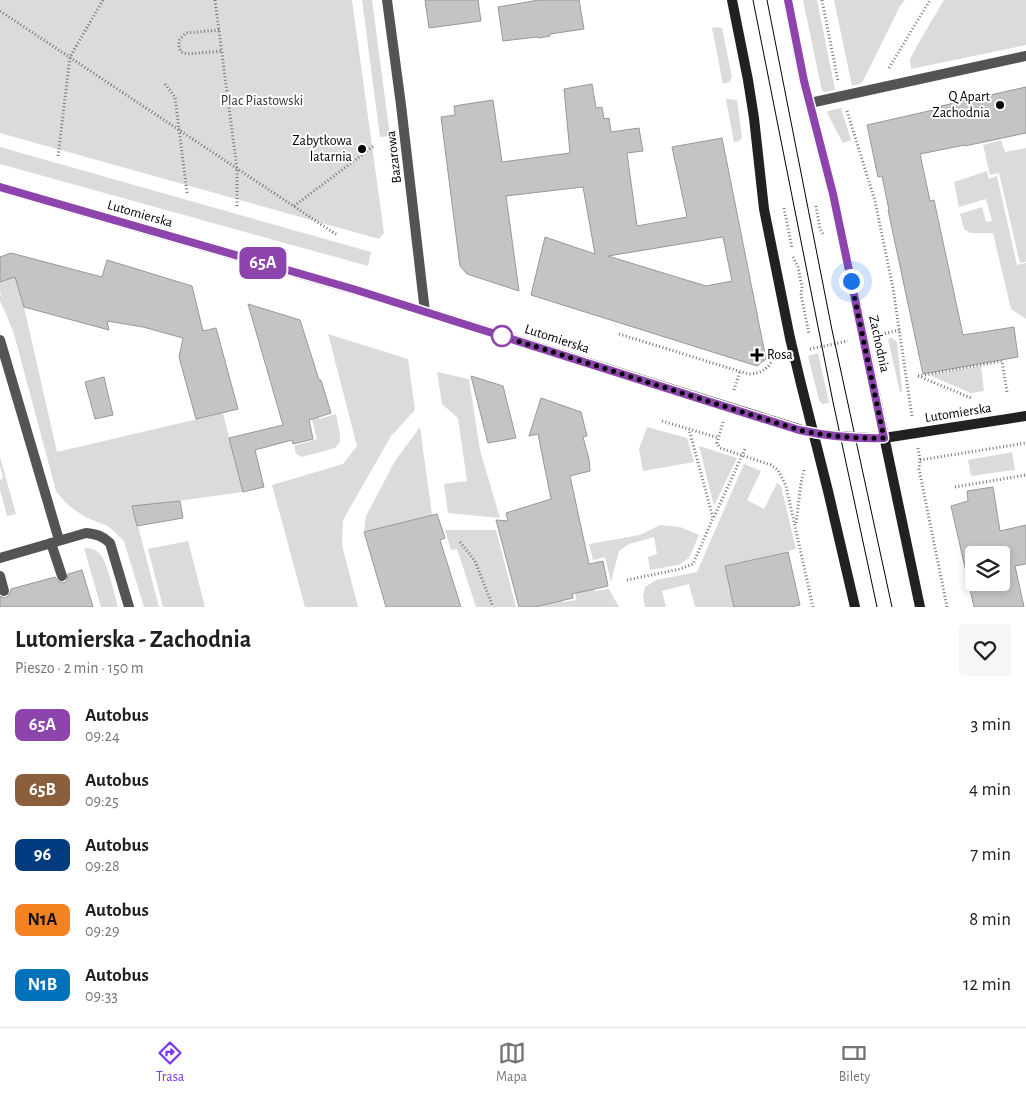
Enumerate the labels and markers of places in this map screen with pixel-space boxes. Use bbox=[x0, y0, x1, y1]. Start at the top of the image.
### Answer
place label: Q Apart Zachodnia bbox=[932, 90, 991, 120]
marker: Q Apart Zachodnia bbox=[994, 99, 1006, 111]
place label: Zabytkowa latarnia bbox=[292, 134, 353, 164]
marker: Zabytkowa latarnia bbox=[356, 143, 368, 155]
unlabelled marker bbox=[491, 325, 513, 347]
place label: Rosa bbox=[767, 348, 793, 362]
marker: Rosa bbox=[751, 349, 763, 361]

